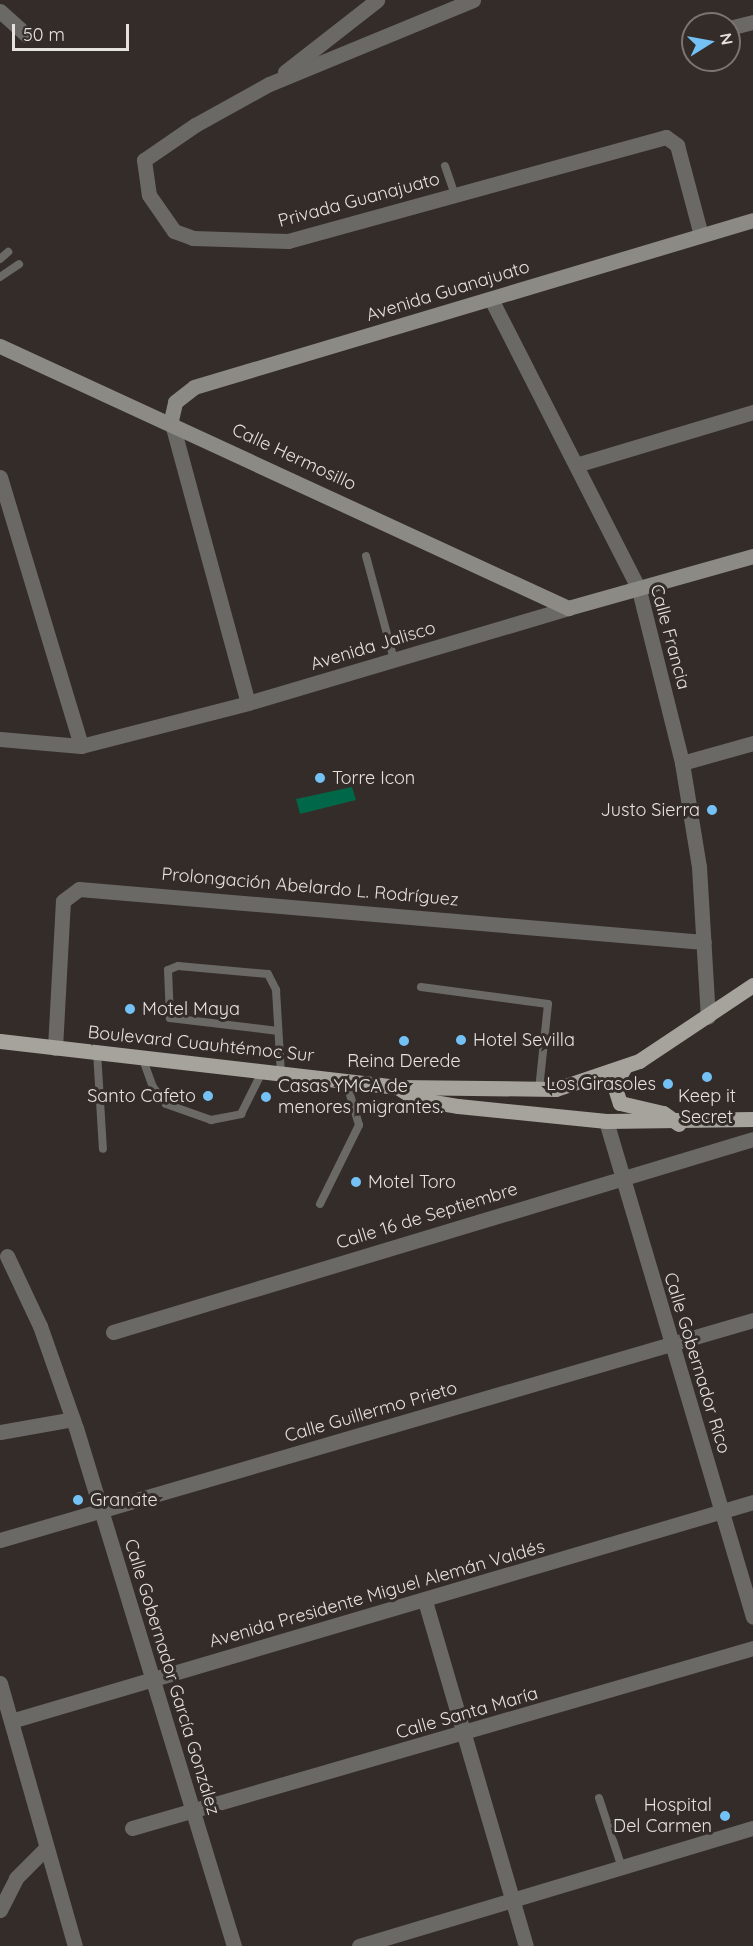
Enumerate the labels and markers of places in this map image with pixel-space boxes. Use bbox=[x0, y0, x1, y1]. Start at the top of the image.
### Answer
place label: Torre Icon bbox=[332, 767, 415, 789]
marker: Torre Icon bbox=[313, 771, 327, 785]
place label: Justo Sierra bbox=[601, 799, 700, 821]
marker: Justo Sierra bbox=[705, 803, 719, 817]
place label: Motel Maya bbox=[142, 998, 240, 1020]
marker: Motel Maya bbox=[123, 1002, 137, 1016]
place label: Hotel Sevilla bbox=[473, 1029, 575, 1051]
marker: Hotel Sevilla bbox=[454, 1033, 468, 1047]
marker: Reina Derede bbox=[397, 1034, 411, 1048]
place label: Reina Derede bbox=[347, 1050, 461, 1072]
marker: Keep it Secret bbox=[700, 1070, 714, 1084]
place label: Los Girasoles bbox=[546, 1073, 656, 1095]
place label: Casas YMCA de menores migrantes. bbox=[278, 1076, 443, 1118]
marker: Los Girasoles bbox=[661, 1077, 675, 1091]
place label: Santo Cafeto bbox=[87, 1085, 196, 1107]
place label: Keep it Secret bbox=[678, 1086, 736, 1128]
marker: Santo Cafeto bbox=[201, 1089, 215, 1103]
marker: Casas YMCA de menores migrantes. bbox=[259, 1090, 273, 1104]
place label: Motel Toro bbox=[368, 1171, 456, 1193]
marker: Motel Toro bbox=[349, 1175, 363, 1189]
place label: Granate bbox=[90, 1489, 158, 1511]
marker: Granate bbox=[71, 1493, 85, 1507]
place label: Hospital Del Carmen bbox=[613, 1795, 712, 1838]
marker: Hospital Del Carmen bbox=[716, 1807, 734, 1825]

